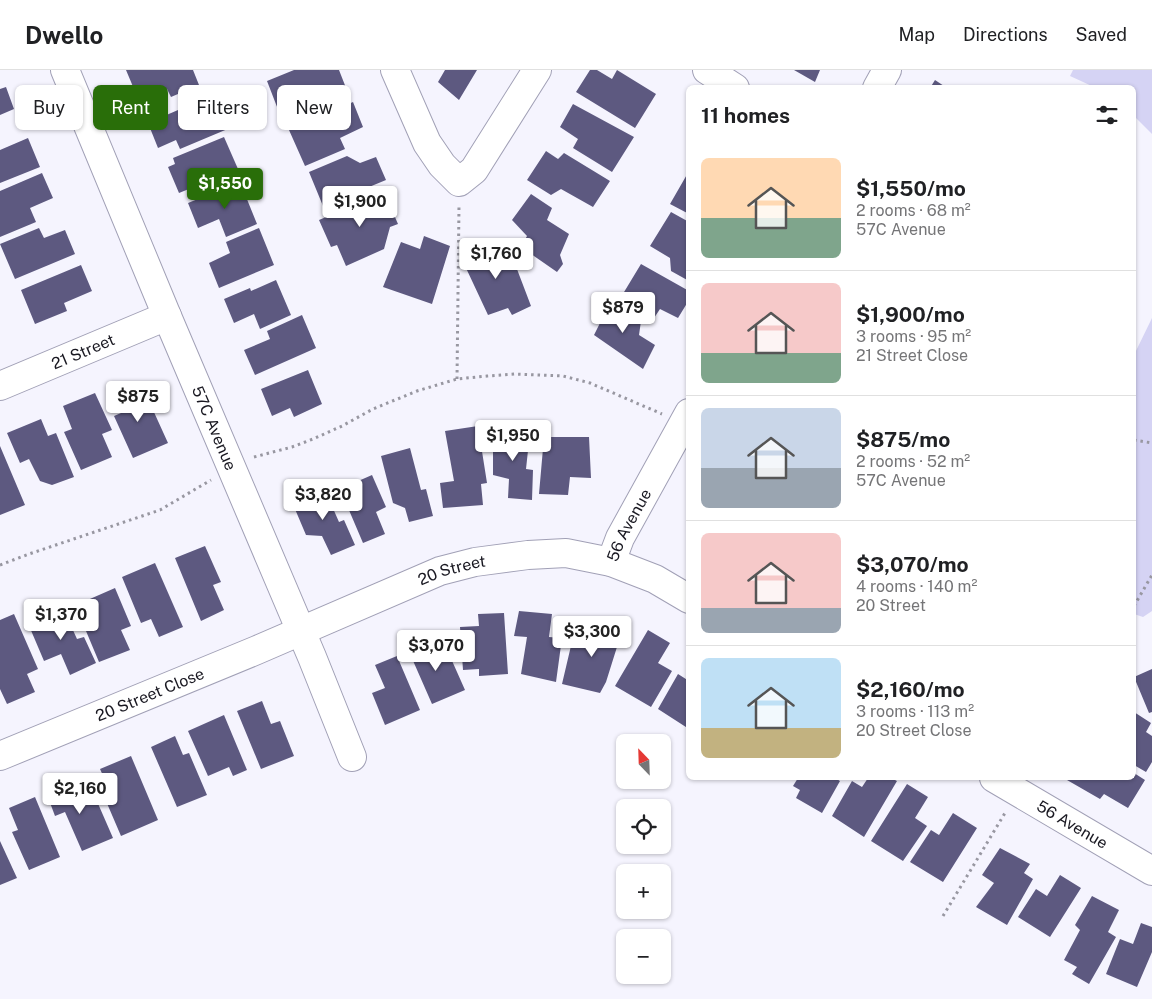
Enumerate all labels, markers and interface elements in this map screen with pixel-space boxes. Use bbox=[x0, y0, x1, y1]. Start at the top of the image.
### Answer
text: Dwello bbox=[25, 21, 103, 49]
text: Map bbox=[898, 24, 935, 45]
text: Directions bbox=[963, 24, 1048, 45]
text: Saved bbox=[1076, 24, 1127, 45]
chip: Buy bbox=[15, 85, 83, 130]
chip: Rent bbox=[93, 85, 168, 130]
chip: Filters bbox=[178, 85, 267, 130]
chip: New bbox=[277, 85, 351, 130]
icon: filters bbox=[1093, 101, 1121, 129]
text: 11 homes bbox=[701, 103, 790, 128]
pin: $1,550 bbox=[184, 168, 266, 210]
text: $1,550 bbox=[198, 174, 252, 193]
text: $1,550/mo bbox=[856, 176, 966, 201]
icon: home bbox=[741, 178, 801, 238]
pin: $1,900 bbox=[319, 186, 401, 228]
text: $1,900 bbox=[333, 192, 387, 211]
text: 2 rooms · 68 m² bbox=[856, 201, 971, 220]
text: 57C Avenue bbox=[856, 220, 946, 239]
pin: $1,760 bbox=[455, 238, 537, 280]
text: $1,760 bbox=[470, 244, 522, 263]
pin: $879 bbox=[593, 292, 653, 334]
text: $879 bbox=[602, 298, 644, 317]
text: $1,900/mo bbox=[856, 302, 965, 327]
icon: home bbox=[741, 303, 801, 363]
text: 3 rooms · 95 m² bbox=[856, 327, 971, 346]
street label: 21 Street bbox=[49, 330, 117, 373]
text: 21 Street Close bbox=[856, 346, 968, 365]
pin: $875 bbox=[108, 380, 168, 423]
street label: 57C Avenue bbox=[188, 383, 241, 473]
text: $875 bbox=[117, 387, 159, 406]
pin: $1,950 bbox=[472, 420, 554, 462]
text: $1,950 bbox=[486, 426, 540, 445]
text: $875/mo bbox=[856, 427, 950, 452]
icon: home bbox=[741, 428, 801, 488]
text: 2 rooms · 52 m² bbox=[856, 452, 970, 471]
text: 57C Avenue bbox=[856, 471, 946, 490]
pin: $3,820 bbox=[282, 478, 364, 521]
text: $3,820 bbox=[294, 485, 352, 504]
street label: 56 Avenue bbox=[603, 485, 655, 564]
street label: 20 Street bbox=[415, 551, 487, 589]
text: $3,070/mo bbox=[856, 552, 969, 577]
icon: home bbox=[741, 553, 801, 613]
text: 4 rooms · 140 m² bbox=[856, 577, 977, 596]
text: 20 Street bbox=[856, 596, 926, 615]
pin: $1,370 bbox=[20, 598, 102, 641]
text: $1,370 bbox=[35, 605, 87, 624]
pin: $3,300 bbox=[551, 616, 633, 658]
text: $3,300 bbox=[563, 622, 621, 641]
pin: $3,070 bbox=[395, 630, 477, 672]
text: $3,070 bbox=[408, 636, 464, 655]
street label: 20 Street Close bbox=[93, 663, 207, 725]
text: $2,160/mo bbox=[856, 677, 965, 702]
icon: home bbox=[741, 678, 801, 738]
text: 3 rooms · 113 m² bbox=[856, 702, 974, 721]
text: 20 Street Close bbox=[856, 721, 971, 740]
north arrow bbox=[616, 734, 671, 789]
map controls bbox=[616, 734, 671, 984]
pin: $2,160 bbox=[39, 772, 121, 815]
text: $2,160 bbox=[53, 779, 107, 798]
street label: 56 Avenue bbox=[1034, 796, 1111, 852]
button: locate bbox=[616, 799, 671, 854]
button: + bbox=[616, 864, 671, 919]
button: − bbox=[616, 929, 671, 984]

